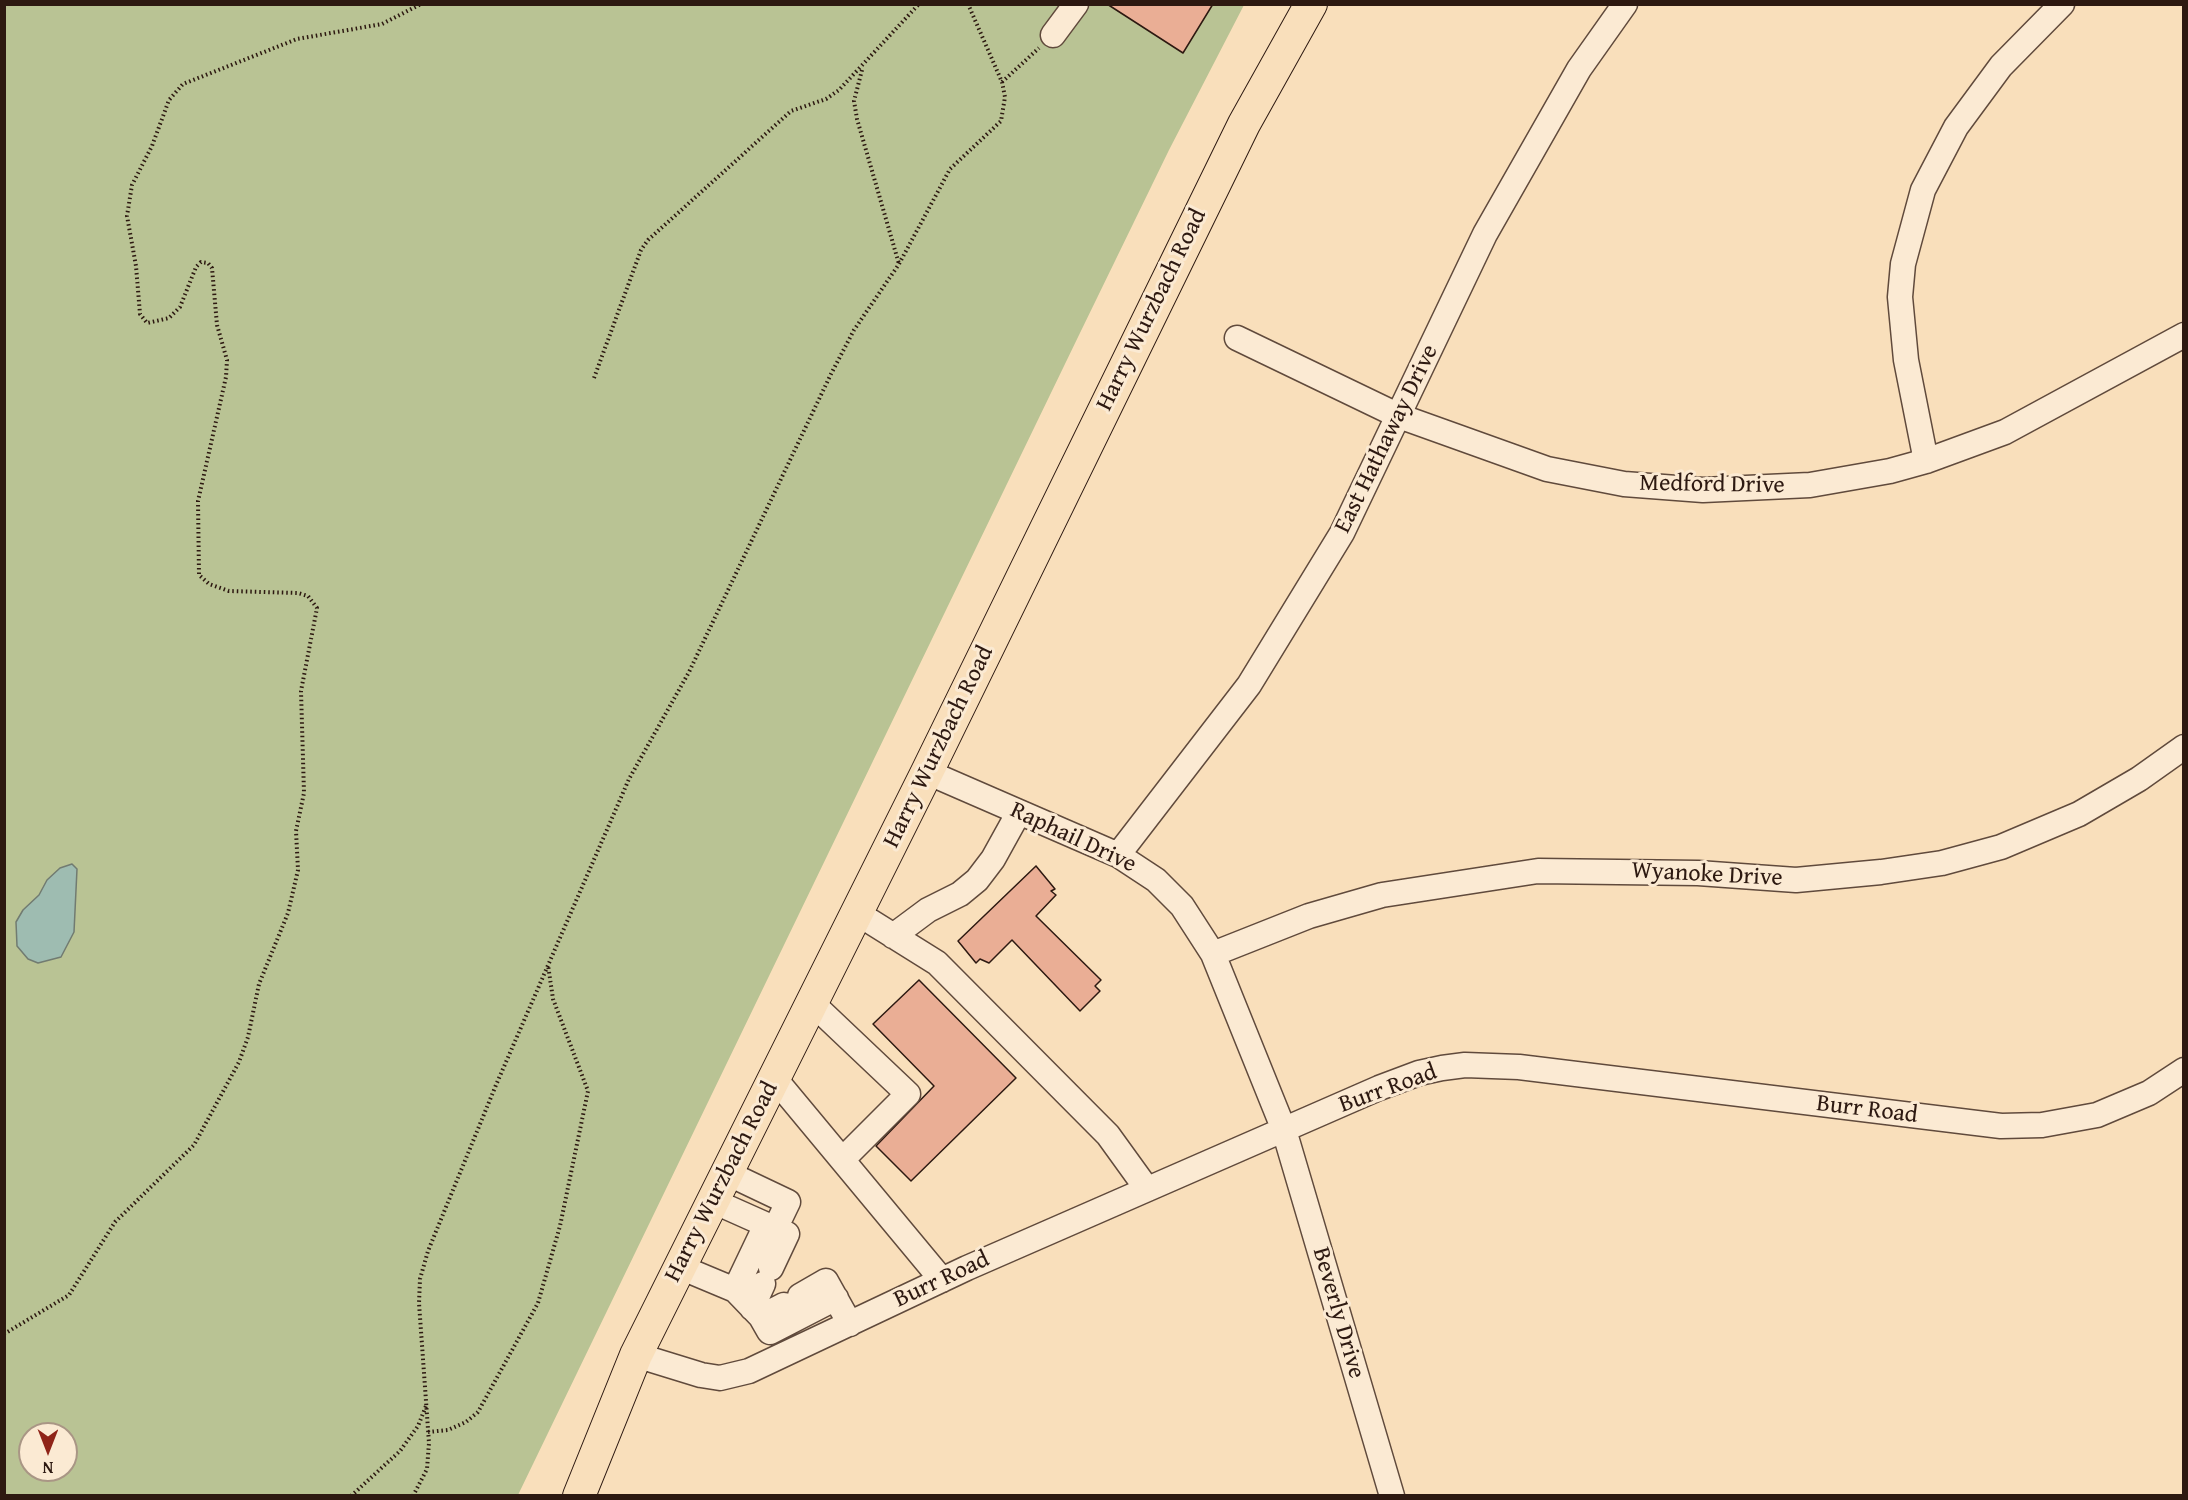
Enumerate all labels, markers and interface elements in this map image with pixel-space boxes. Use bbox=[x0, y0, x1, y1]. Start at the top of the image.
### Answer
street label: Harry Wurzbach Road bbox=[1091, 204, 1213, 416]
street label: East Hathaway Drive bbox=[1329, 340, 1445, 538]
street label: Medford Drive bbox=[1639, 469, 1785, 501]
street label: Harry Wurzbach Road bbox=[878, 641, 1000, 853]
street label: Raphail Drive bbox=[1005, 796, 1141, 880]
street label: Wyanoke Drive bbox=[1631, 857, 1783, 893]
street label: Burr Road bbox=[1335, 1058, 1441, 1120]
street label: Harry Wurzbach Road bbox=[659, 1077, 785, 1287]
street label: Burr Road bbox=[1815, 1089, 1919, 1131]
street label: Beverly Drive bbox=[1306, 1244, 1370, 1382]
street label: Burr Road bbox=[890, 1245, 994, 1315]
north arrow bbox=[18, 1422, 78, 1482]
text: N bbox=[43, 1456, 53, 1480]

